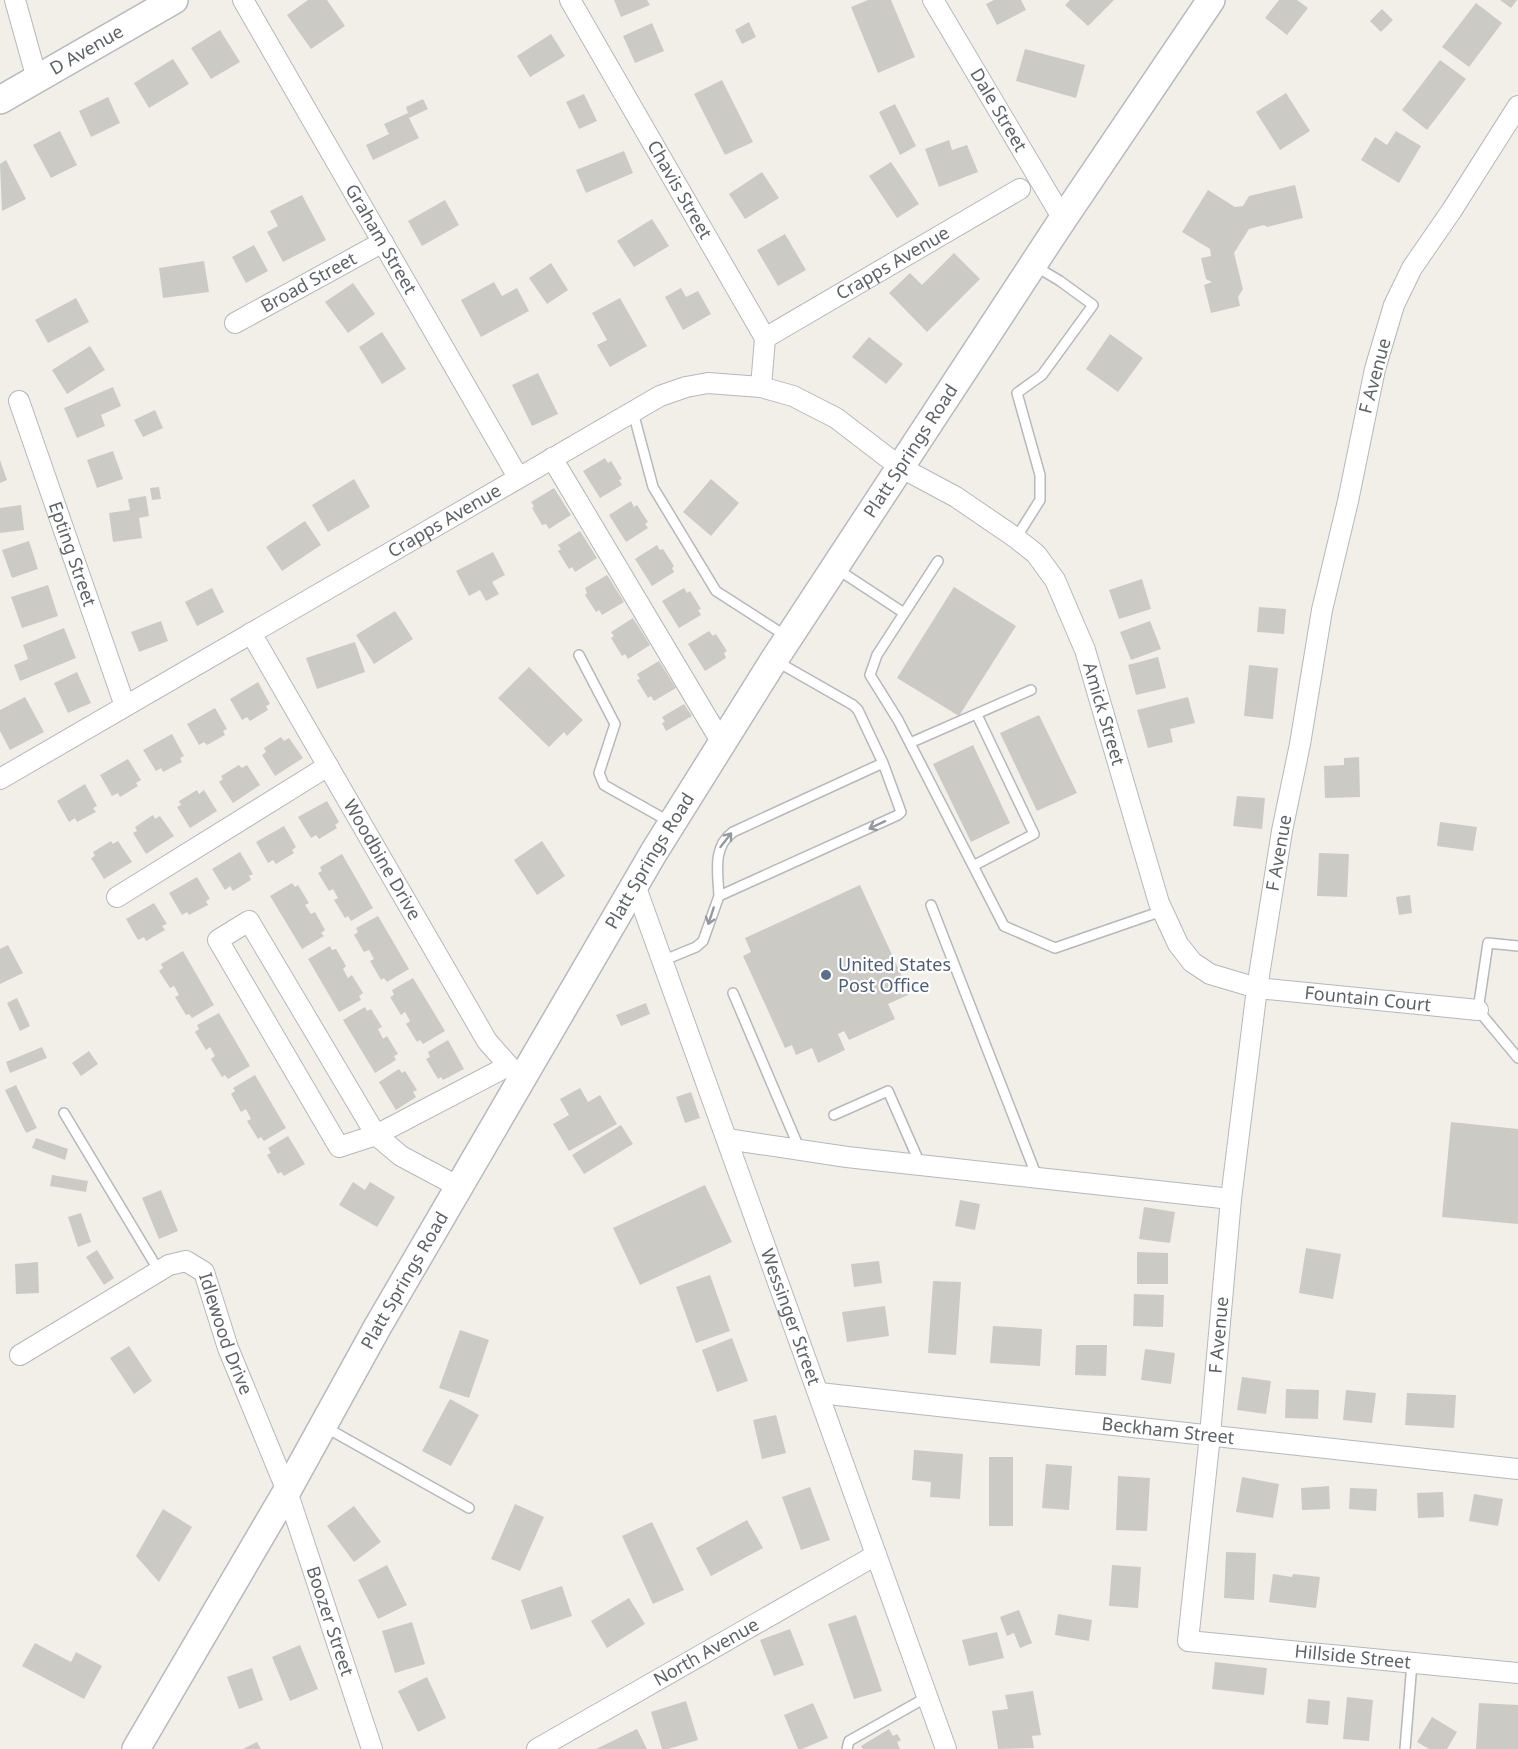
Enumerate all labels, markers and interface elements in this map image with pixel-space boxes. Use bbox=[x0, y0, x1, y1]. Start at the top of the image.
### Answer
street label: D Avenue bbox=[45, 19, 127, 80]
street label: Dale Street bbox=[965, 63, 1034, 156]
street label: Chavis Street bbox=[642, 136, 718, 243]
street label: Graham Street bbox=[341, 179, 423, 298]
street label: Crapps Avenue bbox=[831, 220, 953, 305]
street label: Broad Street bbox=[256, 246, 361, 318]
street label: F Avenue bbox=[1352, 335, 1396, 416]
street label: Platt Springs Road bbox=[857, 379, 963, 522]
street label: Crapps Avenue bbox=[383, 478, 505, 562]
street label: Epting Street bbox=[44, 498, 103, 610]
street label: Amick Street bbox=[1078, 659, 1131, 768]
street label: Platt Springs Road bbox=[599, 788, 699, 933]
street label: Woodbine Drive bbox=[339, 795, 427, 924]
street label: F Avenue bbox=[1259, 813, 1297, 893]
one-way arrow bbox=[868, 819, 886, 831]
one-way arrow bbox=[719, 832, 732, 848]
one-way arrow bbox=[705, 906, 716, 925]
place label: United States Post Office bbox=[838, 952, 951, 997]
marker: United States Post Office bbox=[819, 968, 833, 982]
street label: Fountain Court bbox=[1304, 980, 1433, 1016]
street label: Platt Springs Road bbox=[355, 1207, 453, 1353]
street label: Wessinger Street bbox=[756, 1245, 827, 1388]
street label: Idlewood Drive bbox=[194, 1269, 259, 1398]
street label: F Avenue bbox=[1203, 1295, 1233, 1374]
street label: Beckham Street bbox=[1101, 1411, 1236, 1449]
street label: Boozer Street bbox=[302, 1563, 360, 1679]
street label: North Avenue bbox=[649, 1612, 763, 1691]
street label: Hillside Street bbox=[1293, 1638, 1412, 1674]

